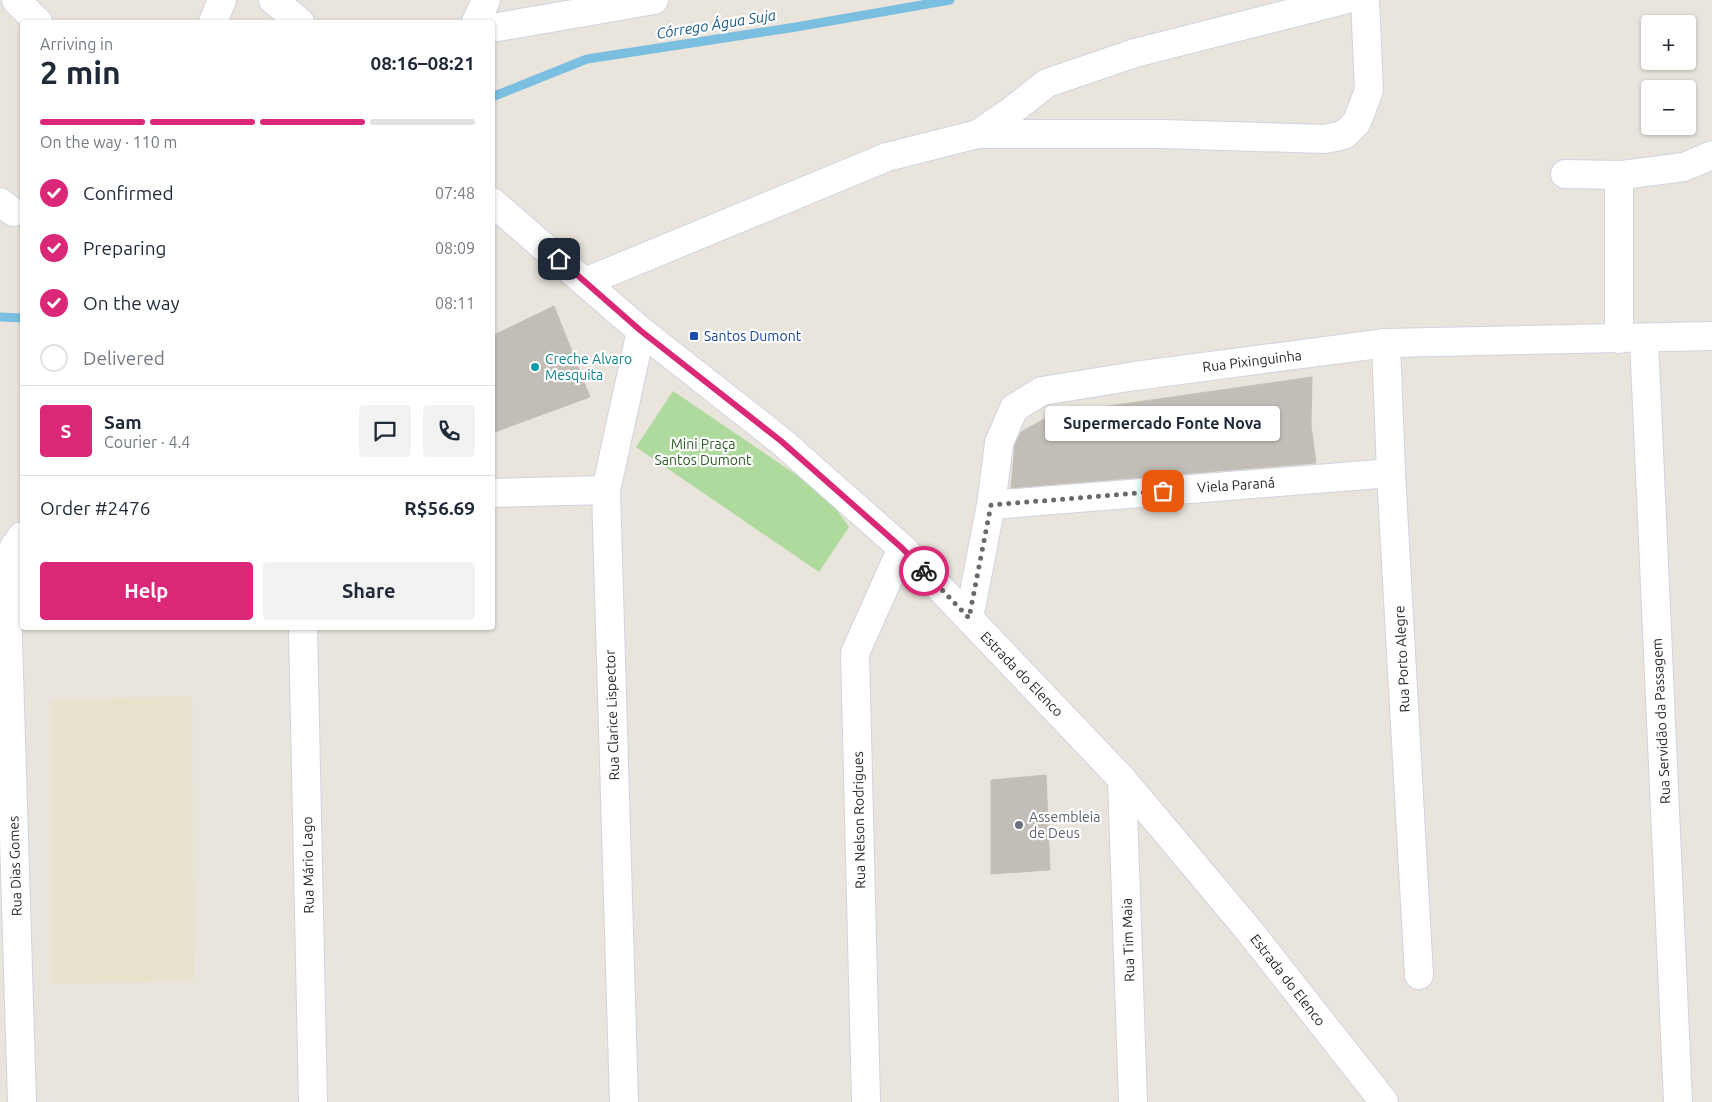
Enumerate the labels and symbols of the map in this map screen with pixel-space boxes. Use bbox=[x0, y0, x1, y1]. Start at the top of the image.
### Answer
water label: Córrego Água Suja bbox=[655, 6, 777, 42]
pin bbox=[538, 238, 580, 280]
place label: Santos Dumont bbox=[704, 328, 802, 344]
marker: Santos Dumont bbox=[688, 330, 700, 342]
street label: Rua Pixinguinha bbox=[1201, 347, 1303, 375]
place label: Creche Alvaro Mesquita bbox=[545, 351, 632, 383]
marker: Creche Alvaro Mesquita bbox=[529, 361, 541, 373]
callout: Supermercado Fonte Nova bbox=[1046, 406, 1280, 441]
park label: Mini Praça Santos Dumont bbox=[654, 436, 752, 468]
pin bbox=[1142, 470, 1184, 512]
street label: Viela Paraná bbox=[1197, 474, 1275, 496]
courier bbox=[899, 546, 949, 596]
street label: Rua Porto Alegre bbox=[1391, 605, 1413, 713]
street label: Estrada do Elenco bbox=[977, 628, 1067, 720]
street label: Rua Servidão da Passagem bbox=[1649, 638, 1673, 804]
street label: Rua Clarice Lispector bbox=[602, 649, 622, 781]
street label: Rua Nelson Rodrigues bbox=[850, 751, 868, 889]
place label: Assembleia de Deus bbox=[1029, 809, 1100, 841]
street label: Rua Dias Gomes bbox=[5, 816, 25, 916]
street label: Rua Mário Lago bbox=[299, 816, 317, 914]
marker: Assembleia de Deus bbox=[1013, 819, 1025, 831]
street label: Rua Tim Maia bbox=[1119, 898, 1137, 982]
street label: Estrada do Elenco bbox=[1247, 931, 1329, 1029]

